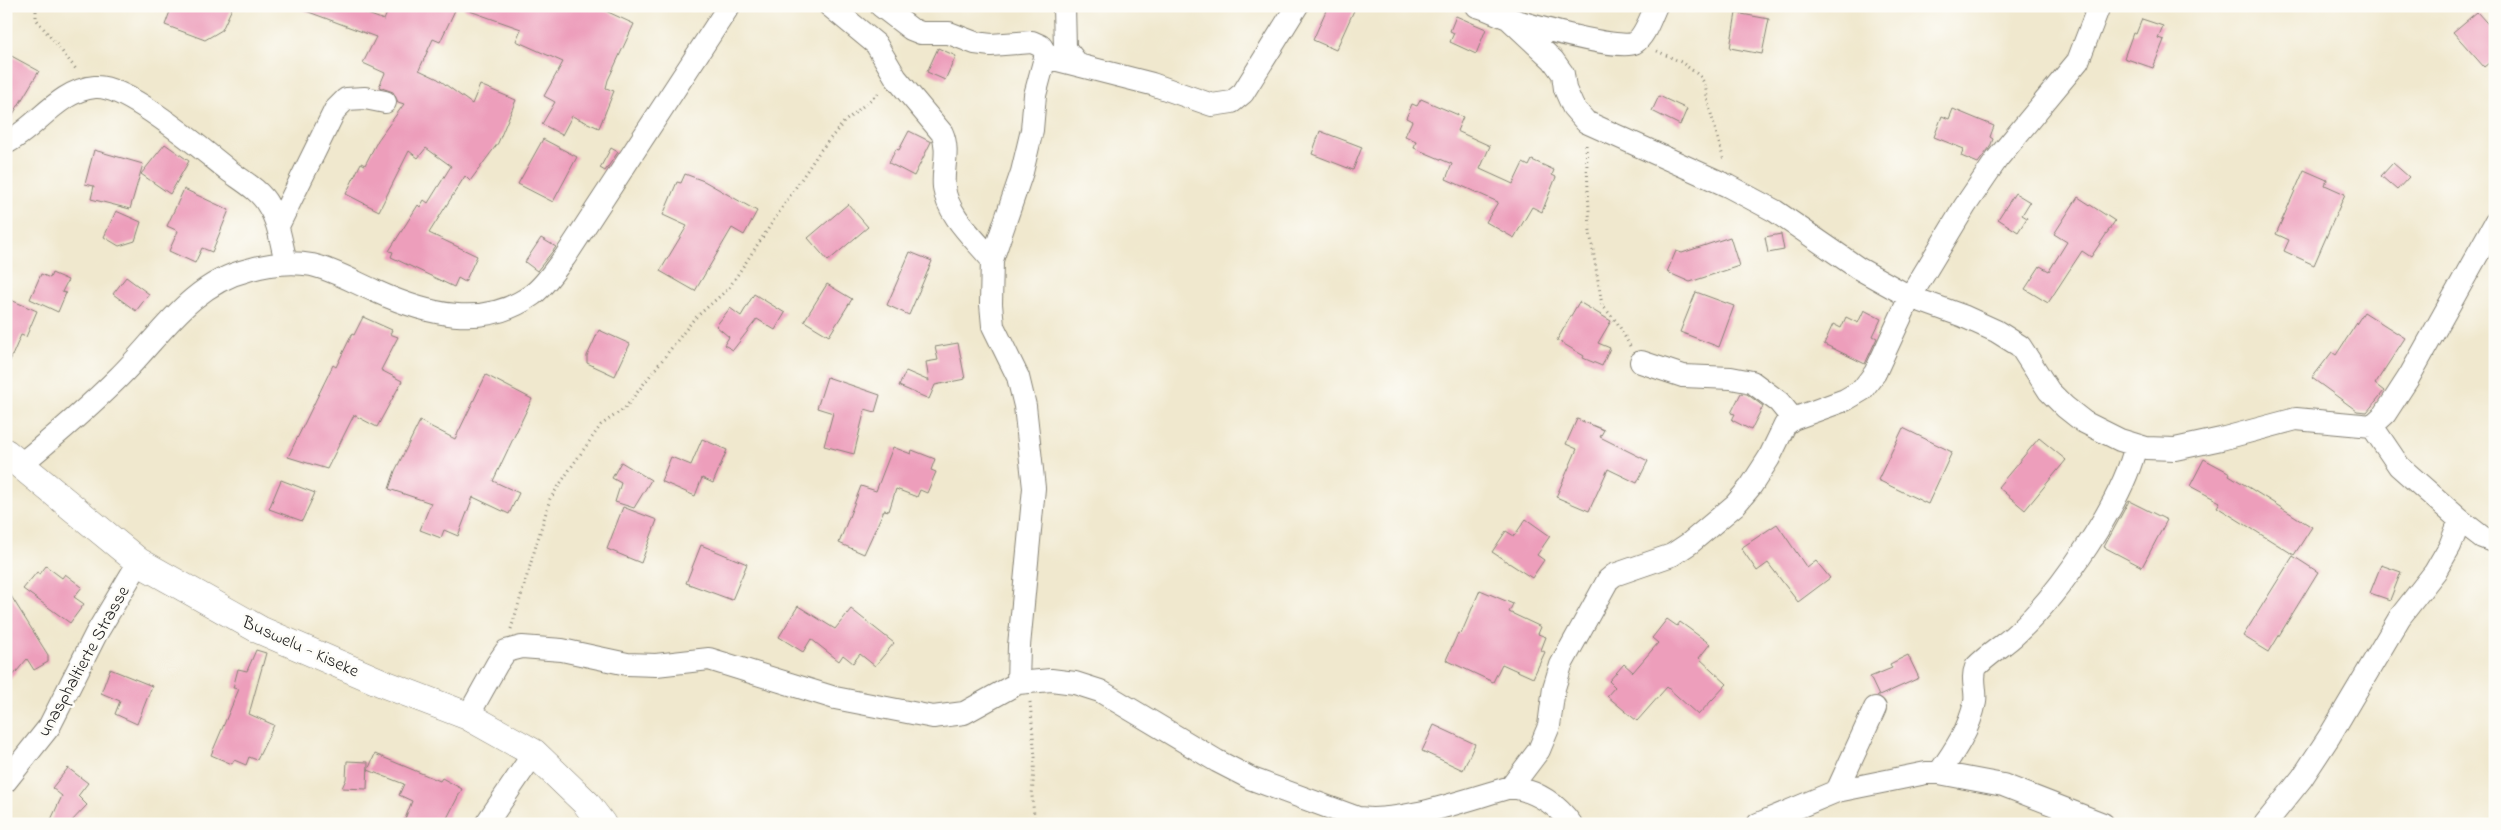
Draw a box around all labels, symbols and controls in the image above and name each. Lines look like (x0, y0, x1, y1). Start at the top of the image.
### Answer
street label: unasphaltierte Strasse (32, 581, 138, 742)
street label: Buswelu - Kiseke (237, 610, 364, 686)

